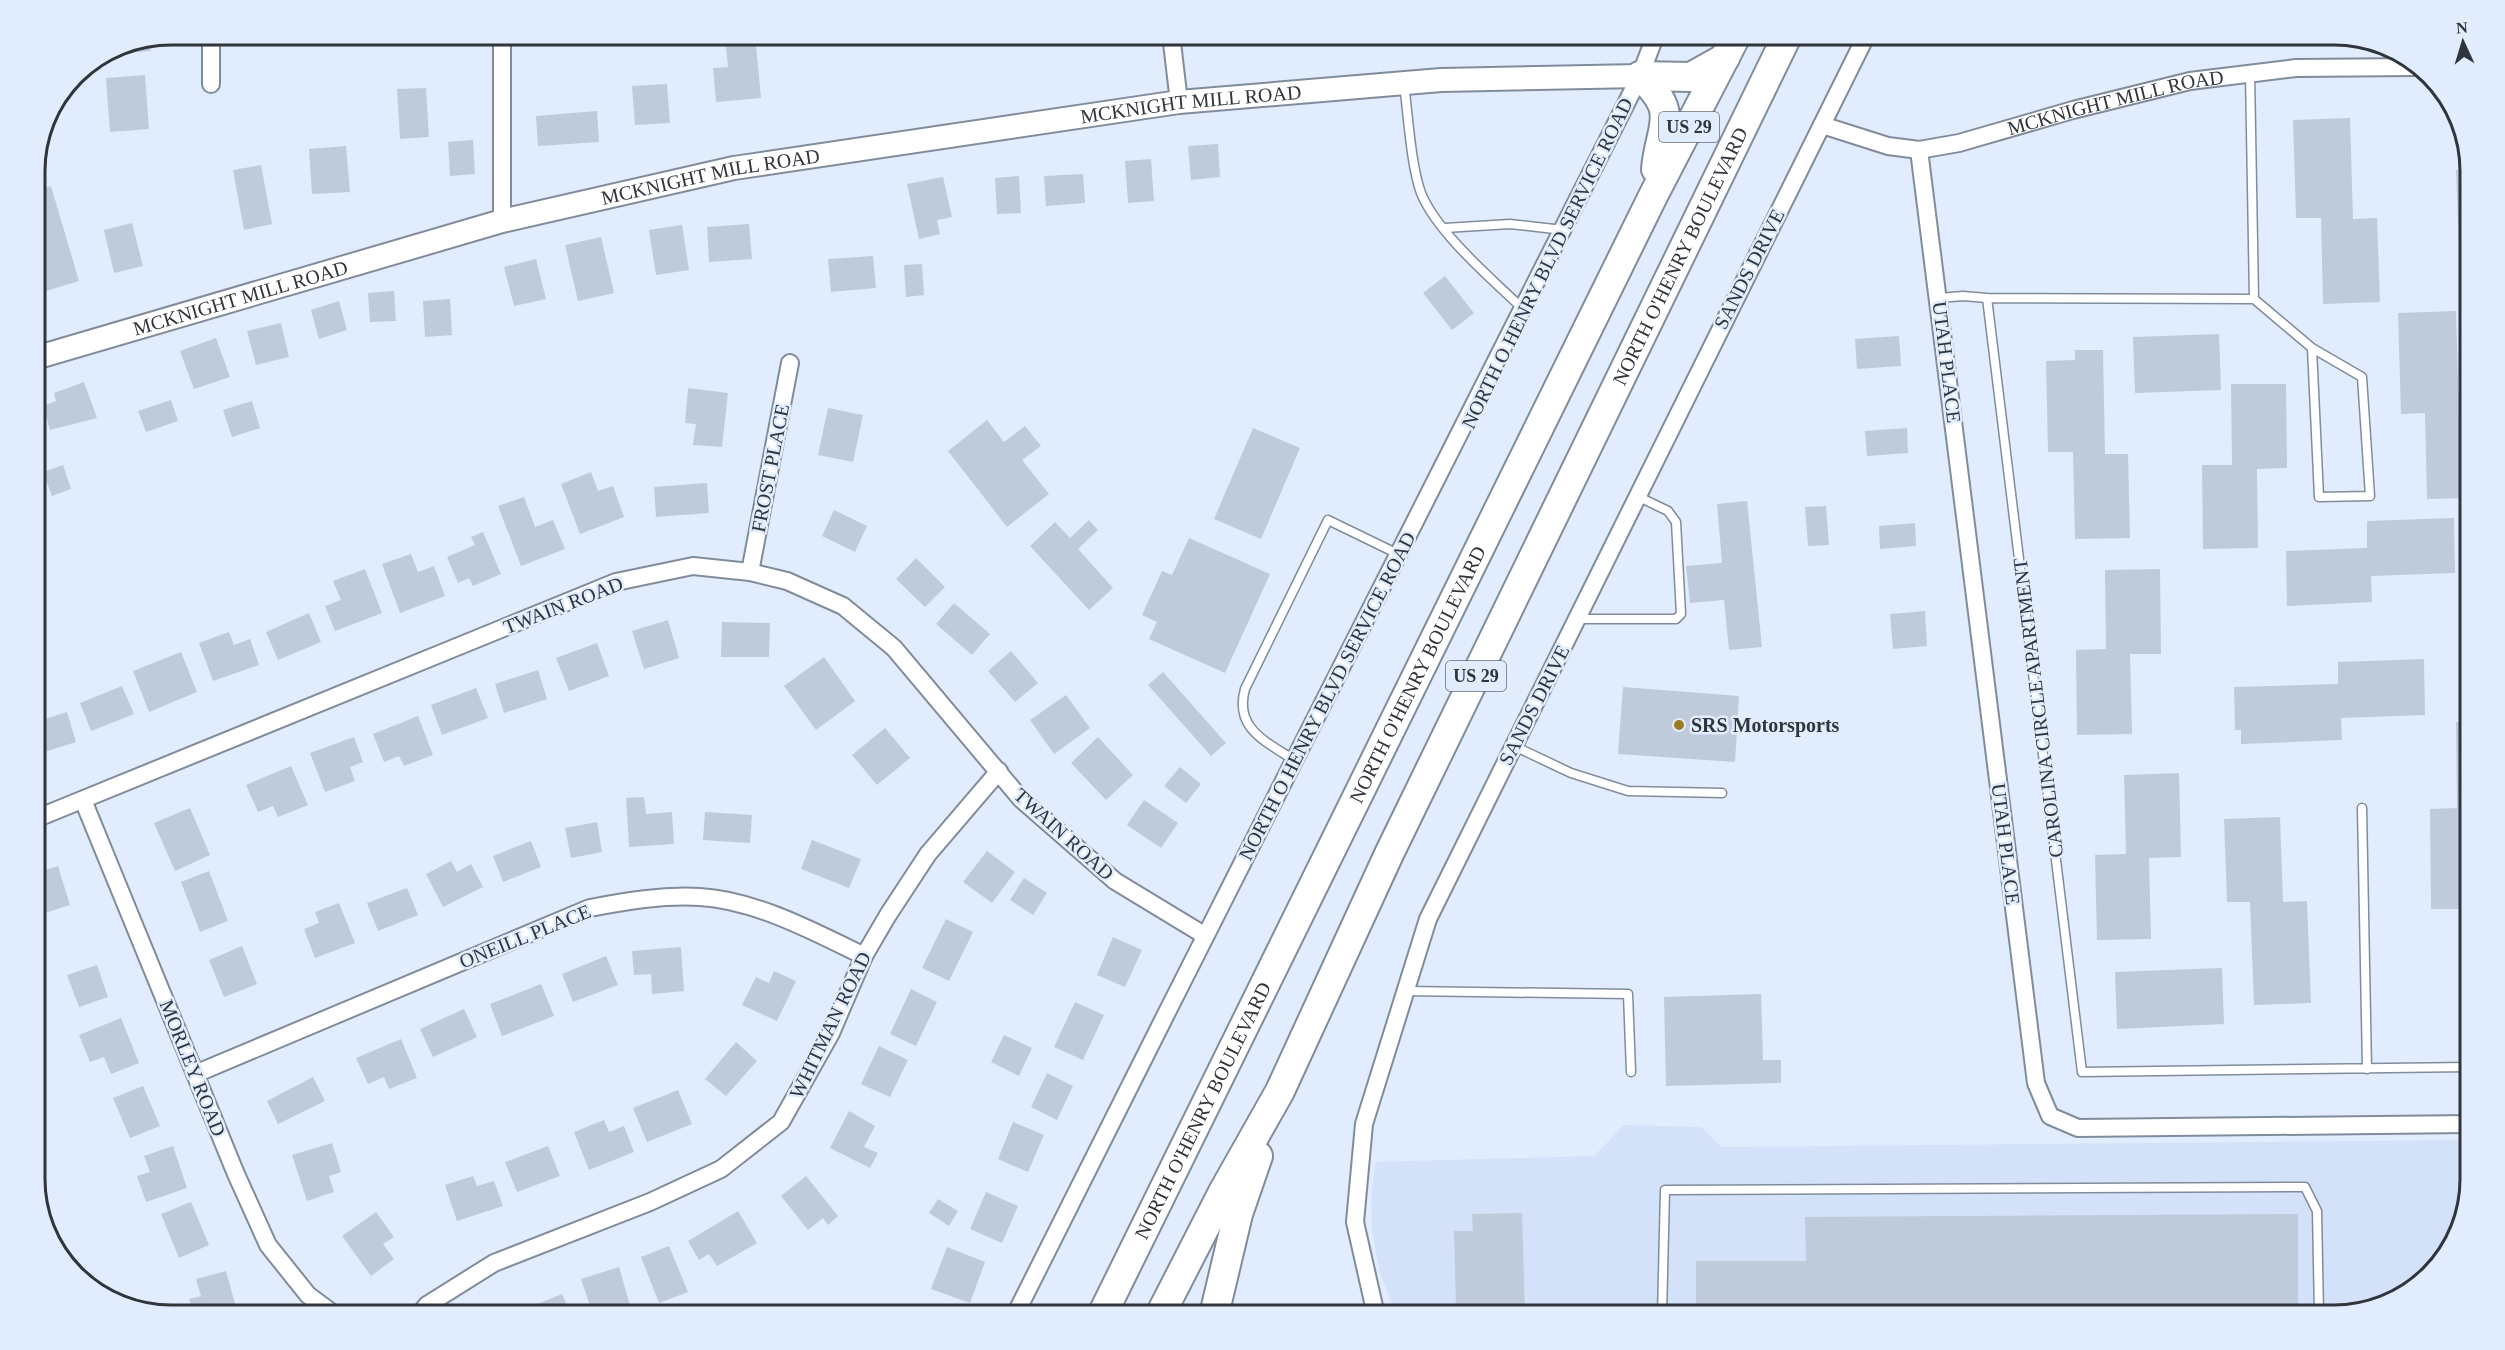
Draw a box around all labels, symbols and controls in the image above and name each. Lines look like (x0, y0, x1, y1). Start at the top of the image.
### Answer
north arrow (2433, 12, 2493, 72)
text: N (2456, 19, 2469, 36)
street label: MCKNIGHT MILL ROAD (2005, 66, 2225, 139)
street label: MCKNIGHT MILL ROAD (1079, 81, 1302, 128)
street label: NORTH O HENRY BLVD SERVICE ROAD (1457, 94, 1637, 432)
road number: US 29 (1659, 112, 1719, 142)
street label: NORTH O'HENRY BOULEVARD (1608, 124, 1752, 388)
street label: MCKNIGHT MILL ROAD (599, 144, 821, 209)
street label: SANDS DRIVE (1709, 205, 1789, 333)
street label: MCKNIGHT MILL ROAD (131, 256, 350, 340)
street label: UTAH PLACE (1929, 300, 1965, 424)
street label: FROST PLACE (747, 402, 793, 534)
street label: NORTH O HENRY BLVD SERVICE ROAD (1234, 528, 1420, 864)
street label: NORTH O'HENRY BOULEVARD (1345, 542, 1490, 807)
street label: CAROLINA CIRCLE APARTMENT (2009, 557, 2067, 859)
street label: TWAIN ROAD (500, 572, 626, 638)
street label: SANDS DRIVE (1494, 641, 1574, 769)
road number: US 29 (1446, 661, 1506, 691)
place label: SRS Motorsports (1691, 714, 1840, 737)
marker: SRS Motorsports (1672, 718, 1686, 732)
street label: UTAH PLACE (1988, 782, 2024, 906)
street label: TWAIN ROAD (1010, 784, 1118, 884)
street label: ONEILL PLACE (456, 900, 594, 972)
street label: WHITMAN ROAD (785, 948, 875, 1102)
street label: NORTH O'HENRY BOULEVARD (1130, 978, 1275, 1243)
street label: MORLEY ROAD (156, 996, 230, 1140)

